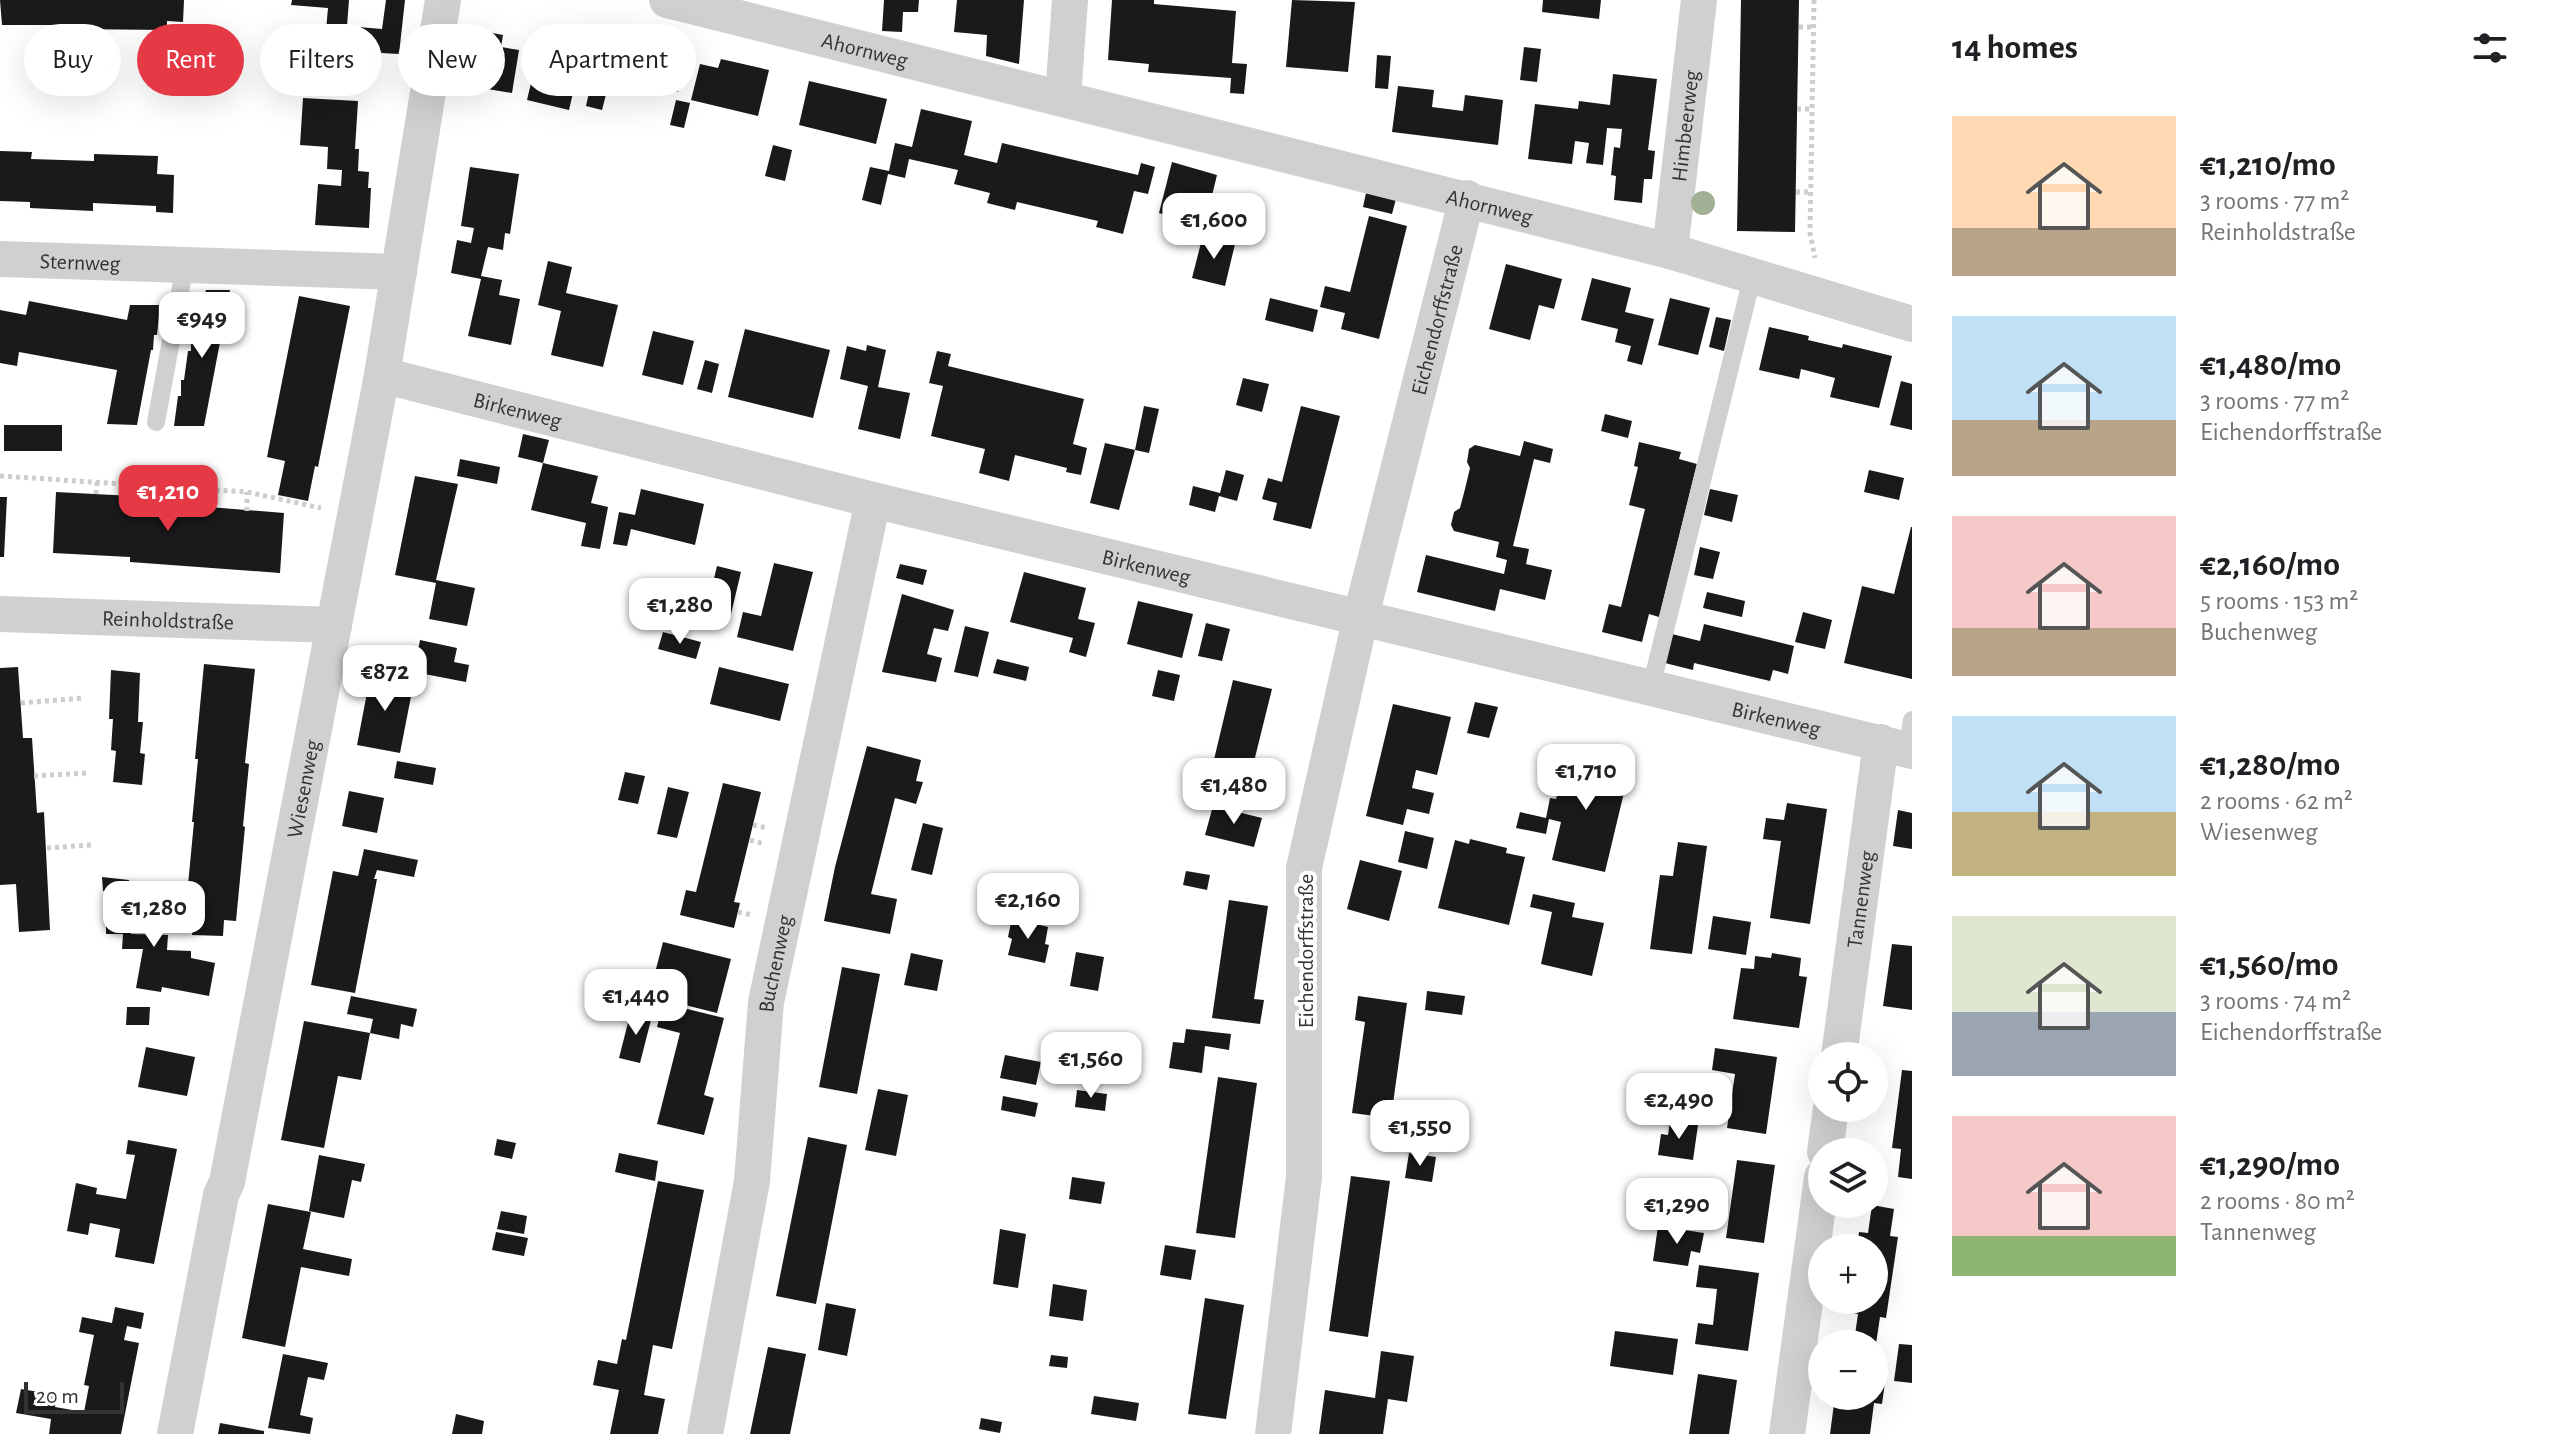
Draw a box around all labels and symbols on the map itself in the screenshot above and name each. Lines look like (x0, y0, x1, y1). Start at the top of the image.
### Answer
street label: Ahornweg (819, 29, 910, 72)
street label: Himbeerweg (1668, 69, 1703, 183)
street label: Ahornweg (1444, 185, 1535, 228)
pin: €1,600 (1149, 193, 1279, 261)
street label: Eichendorffstraße (1407, 242, 1467, 397)
street label: Sternweg (39, 250, 121, 275)
pin: €949 (155, 292, 249, 360)
street label: Birkenweg (471, 389, 564, 432)
pin: €1,210 (103, 465, 233, 533)
street label: Birkenweg (1100, 546, 1193, 588)
pin: €1,280 (615, 578, 745, 646)
street label: Reinholdstraße (102, 607, 234, 634)
pin: €872 (338, 645, 432, 713)
street label: Birkenweg (1730, 698, 1823, 741)
street label: Wiesenweg (283, 738, 324, 840)
pin: €1,710 (1521, 744, 1651, 812)
pin: €1,480 (1169, 758, 1299, 826)
street label: Tannenweg (1844, 849, 1878, 950)
pin: €2,160 (963, 873, 1093, 941)
street label: Eichendorffstraße (1295, 874, 1317, 1028)
pin: €1,280 (89, 881, 219, 949)
street label: Buchenweg (755, 913, 796, 1013)
pin: €1,440 (571, 969, 701, 1037)
pin: €1,560 (1026, 1032, 1156, 1100)
pin: €2,490 (1614, 1073, 1744, 1141)
pin: €1,550 (1355, 1100, 1485, 1168)
pin: €1,290 (1612, 1178, 1742, 1246)
scale bar (24, 1378, 124, 1414)

